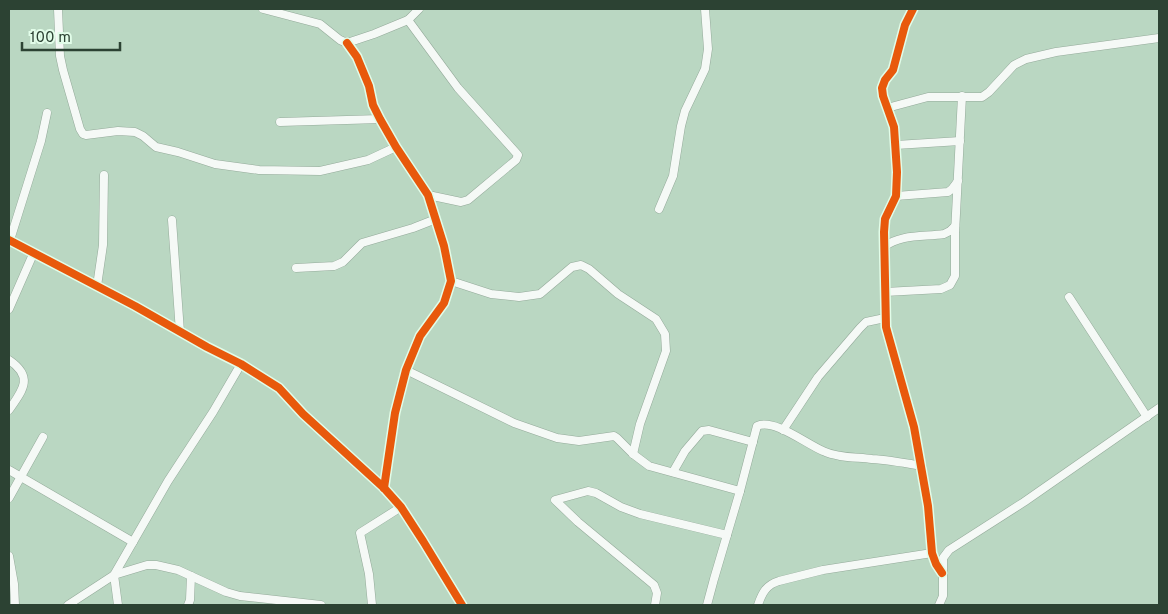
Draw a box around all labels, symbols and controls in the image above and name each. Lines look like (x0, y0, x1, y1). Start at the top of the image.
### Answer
scale bar (22, 20, 120, 52)
text: 100 m (30, 29, 71, 48)

